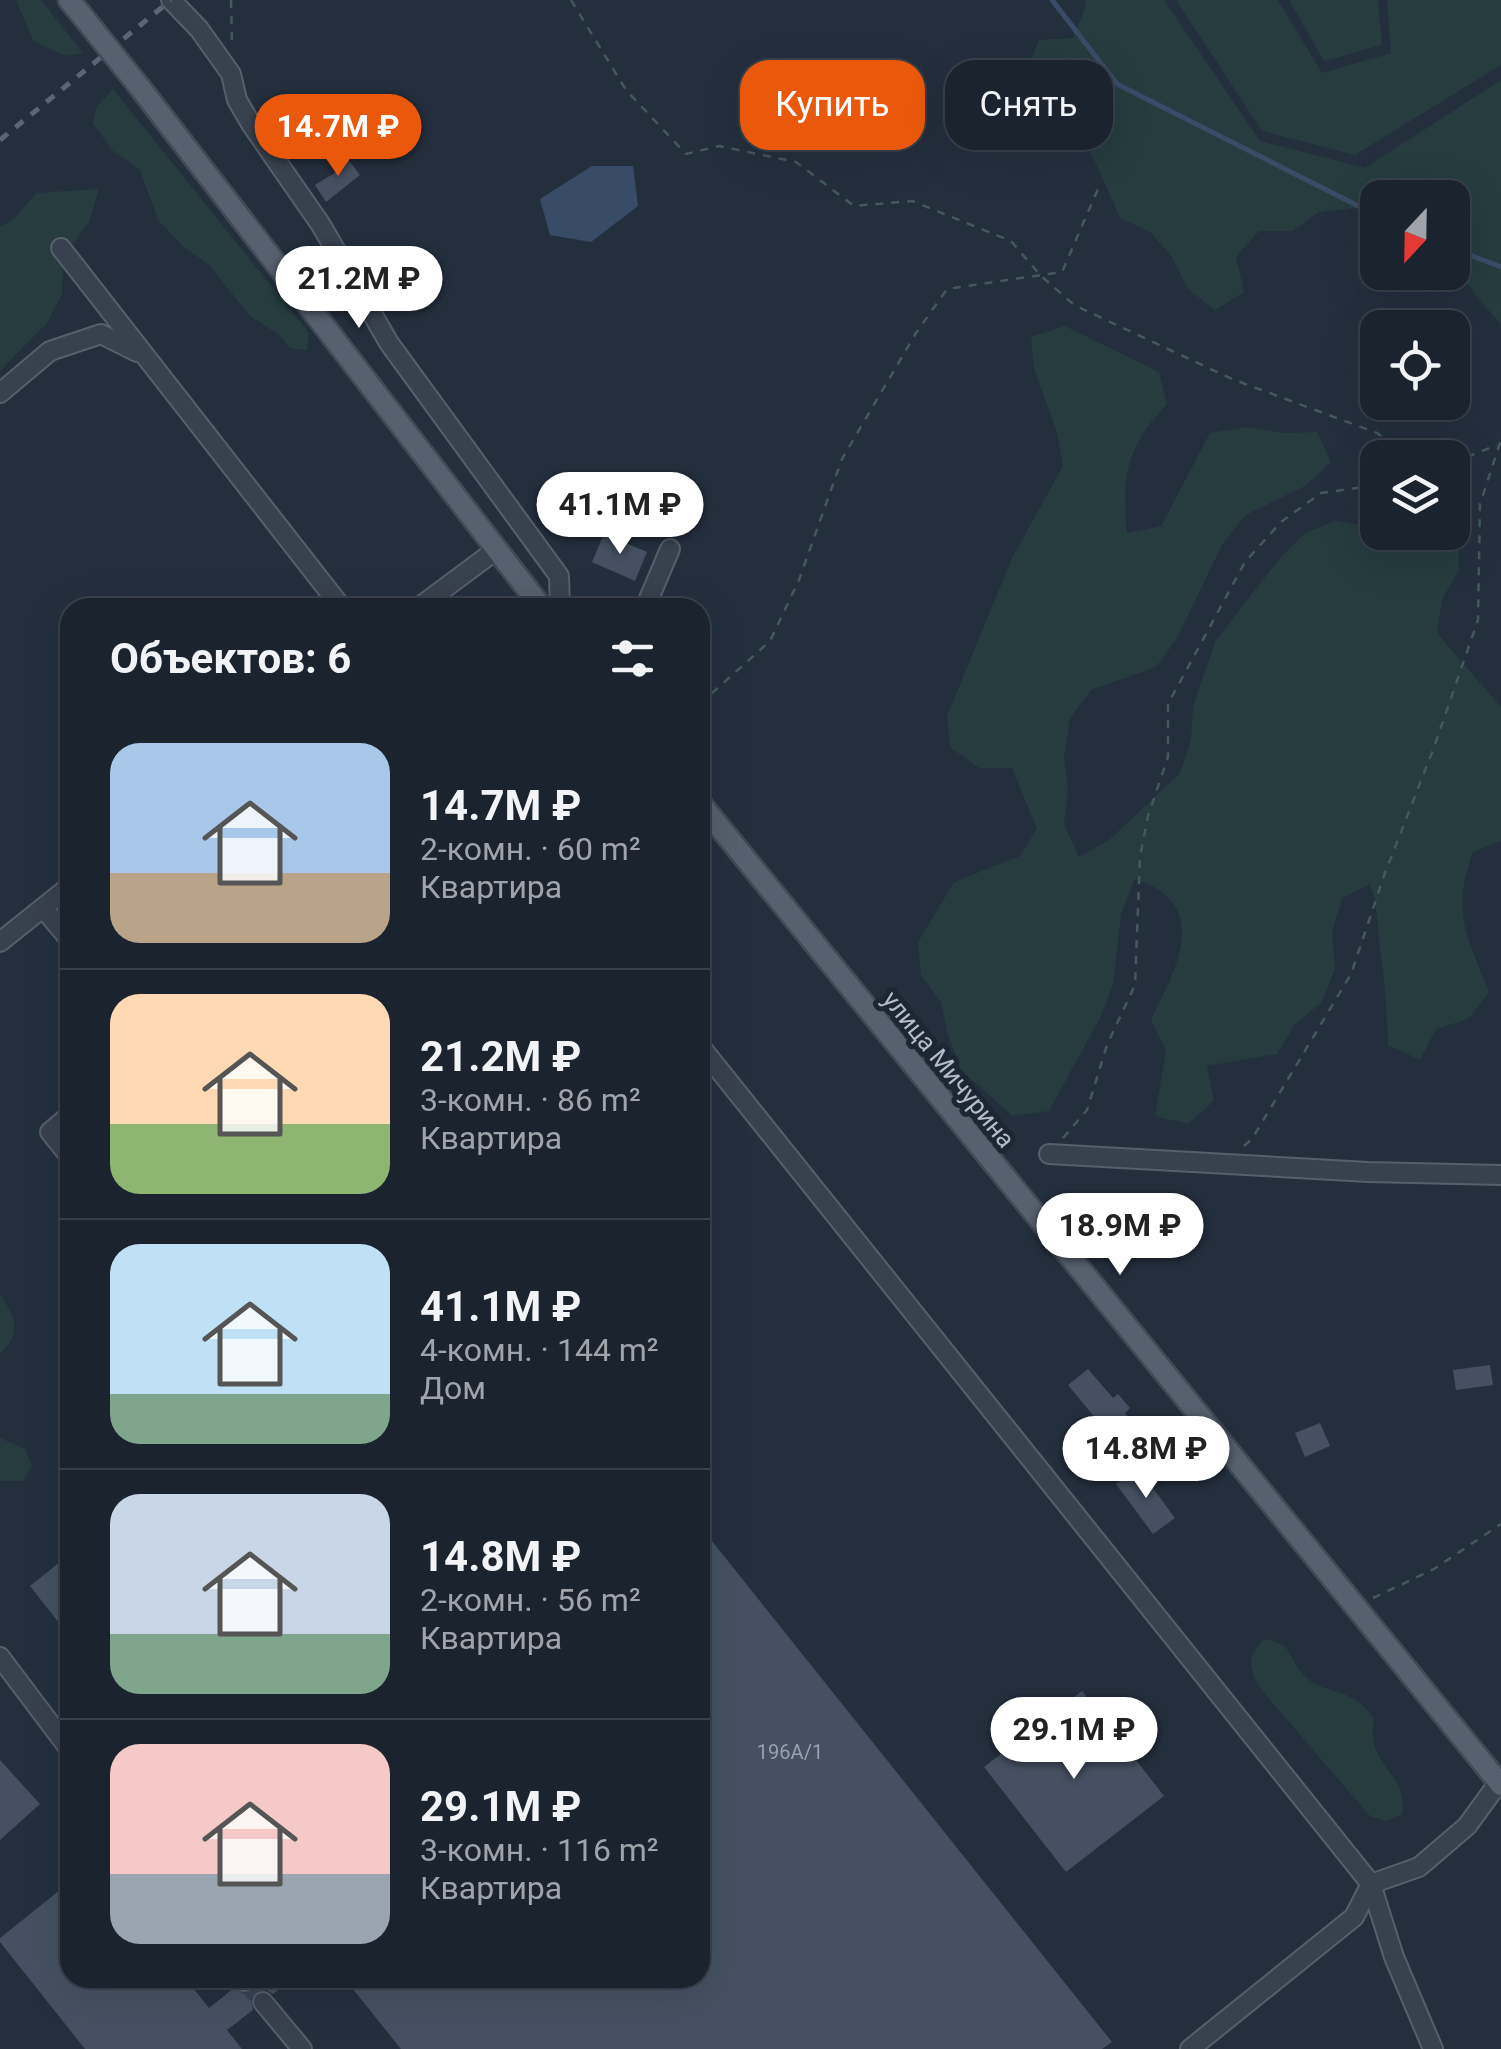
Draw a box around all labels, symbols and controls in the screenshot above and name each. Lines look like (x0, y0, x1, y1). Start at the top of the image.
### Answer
chip: Купить (740, 60, 925, 150)
chip: Снять (945, 60, 1113, 150)
pin: 14.7M ₽ (246, 94, 430, 179)
text: 14.7M ₽ (277, 107, 399, 145)
north arrow (1360, 180, 1470, 290)
map controls (1360, 180, 1470, 550)
pin: 21.2M ₽ (267, 246, 451, 331)
text: 21.2M ₽ (298, 259, 420, 297)
button: locate (1360, 310, 1470, 420)
button: layers (1360, 440, 1470, 550)
pin: 41.1M ₽ (528, 472, 712, 557)
text: 41.1M ₽ (559, 485, 681, 523)
icon: filters (605, 631, 660, 686)
text: Объектов: 6 (110, 634, 351, 683)
text: 14.7M ₽ (420, 781, 581, 830)
icon: home (190, 783, 310, 903)
text: 2-комн. · 60 m² (420, 830, 641, 868)
text: Квартира (420, 868, 562, 906)
street label: улица Мичурина (877, 985, 1021, 1153)
text: 21.2M ₽ (420, 1032, 581, 1081)
icon: home (190, 1034, 310, 1154)
text: 3-комн. · 86 m² (420, 1081, 641, 1119)
text: Квартира (420, 1119, 562, 1157)
pin: 18.9M ₽ (1028, 1193, 1212, 1278)
text: 18.9M ₽ (1059, 1206, 1181, 1244)
text: 41.1M ₽ (420, 1282, 581, 1331)
icon: home (190, 1284, 310, 1404)
text: 4-комн. · 144 m² (420, 1331, 659, 1369)
text: Дом (420, 1369, 486, 1407)
pin: 14.8M ₽ (1054, 1416, 1238, 1501)
text: 14.8M ₽ (1085, 1429, 1207, 1467)
text: 14.8M ₽ (420, 1532, 581, 1581)
icon: home (190, 1534, 310, 1654)
text: 2-комн. · 56 m² (420, 1581, 641, 1619)
text: Квартира (420, 1619, 562, 1657)
pin: 29.1M ₽ (982, 1697, 1166, 1782)
text: 29.1M ₽ (1013, 1710, 1135, 1748)
house number: 196А/1 (757, 1740, 823, 1764)
text: 29.1M ₽ (420, 1782, 581, 1831)
icon: home (190, 1784, 310, 1904)
text: 3-комн. · 116 m² (420, 1831, 659, 1869)
text: Квартира (420, 1869, 562, 1907)

